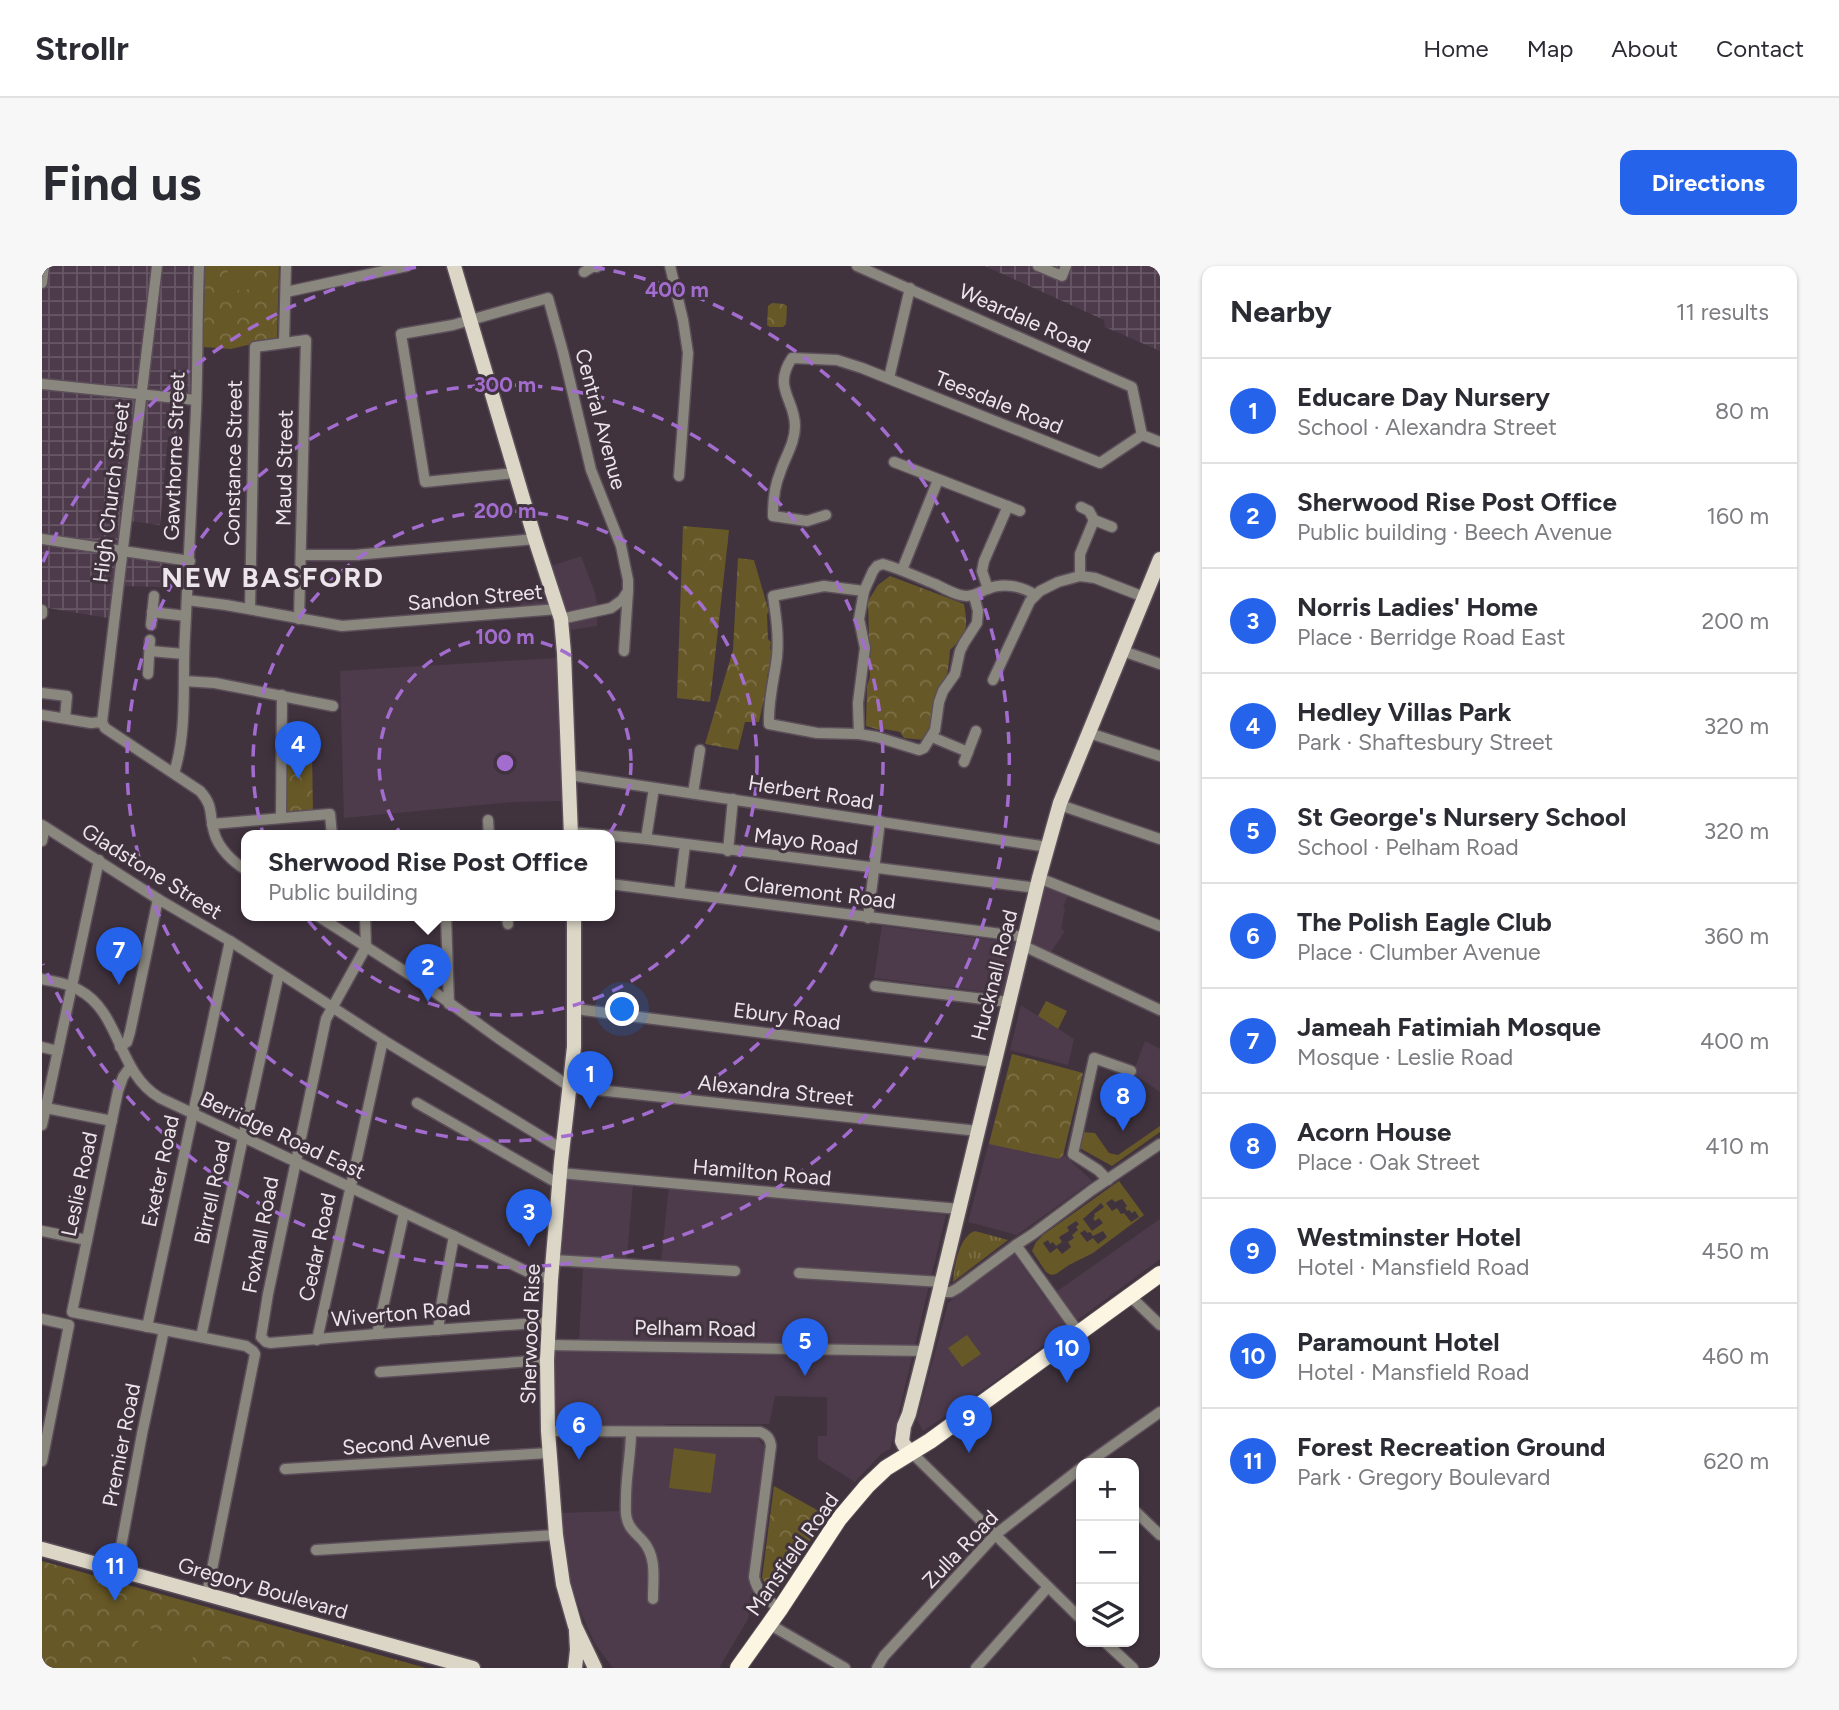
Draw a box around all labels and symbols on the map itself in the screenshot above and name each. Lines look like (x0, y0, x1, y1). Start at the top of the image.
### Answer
text: 400 m (645, 277, 709, 302)
street label: Weardale Road (955, 278, 1095, 358)
street label: Central Avenue (570, 346, 632, 492)
street label: Teesdale Road (931, 365, 1067, 439)
street label: Gawthorne Street (159, 371, 189, 541)
text: 300 m (474, 372, 536, 397)
street label: Constance Street (219, 380, 247, 546)
street label: High Church Street (87, 400, 135, 584)
street label: Maud Street (270, 409, 298, 526)
text: 200 m (474, 498, 536, 523)
district label: NEW BASFORD (161, 560, 385, 594)
street label: Sandon Street (406, 579, 544, 615)
text: 100 m (475, 624, 535, 649)
pin: 4 (275, 721, 321, 779)
centre of rings (493, 751, 517, 775)
street label: Herbert Road (746, 770, 876, 814)
street label: Gladstone Street (77, 818, 227, 924)
street label: Mayo Road (752, 822, 860, 860)
street label: Claremont Road (743, 870, 897, 914)
street label: Hucknall Road (966, 907, 1022, 1043)
pin: 7 (96, 927, 142, 985)
pin: 2 (405, 944, 451, 1002)
your location (605, 992, 639, 1026)
street label: Ebury Road (732, 997, 842, 1035)
pin: 1 (567, 1051, 613, 1109)
street label: Alexandra Street (697, 1069, 855, 1111)
pin: 8 (1100, 1073, 1146, 1131)
street label: Berridge Road East (197, 1086, 369, 1184)
street label: Exeter Road (136, 1113, 184, 1229)
street label: Leslie Road (56, 1129, 102, 1239)
street label: Birrell Road (189, 1137, 235, 1247)
street label: Hamilton Road (692, 1153, 832, 1191)
street label: Foxhall Road (236, 1174, 284, 1296)
pin: 3 (506, 1189, 552, 1247)
street label: Cedar Road (293, 1190, 341, 1304)
street label: Sherwood Rise (515, 1263, 545, 1405)
street label: Wiverton Road (330, 1294, 472, 1332)
street label: Pelham Road (634, 1314, 756, 1342)
pin: 5 (782, 1318, 828, 1376)
pin: 10 (1044, 1325, 1090, 1383)
street label: Premier Road (97, 1381, 145, 1509)
pin: 9 (946, 1395, 992, 1453)
pin: 6 (556, 1402, 602, 1460)
street label: Second Avenue (341, 1424, 491, 1460)
street label: Mansfield Road (740, 1488, 844, 1620)
street label: Zulla Road (917, 1505, 1003, 1593)
pin: 11 (92, 1543, 138, 1601)
street label: Gregory Boulevard (175, 1552, 351, 1624)

